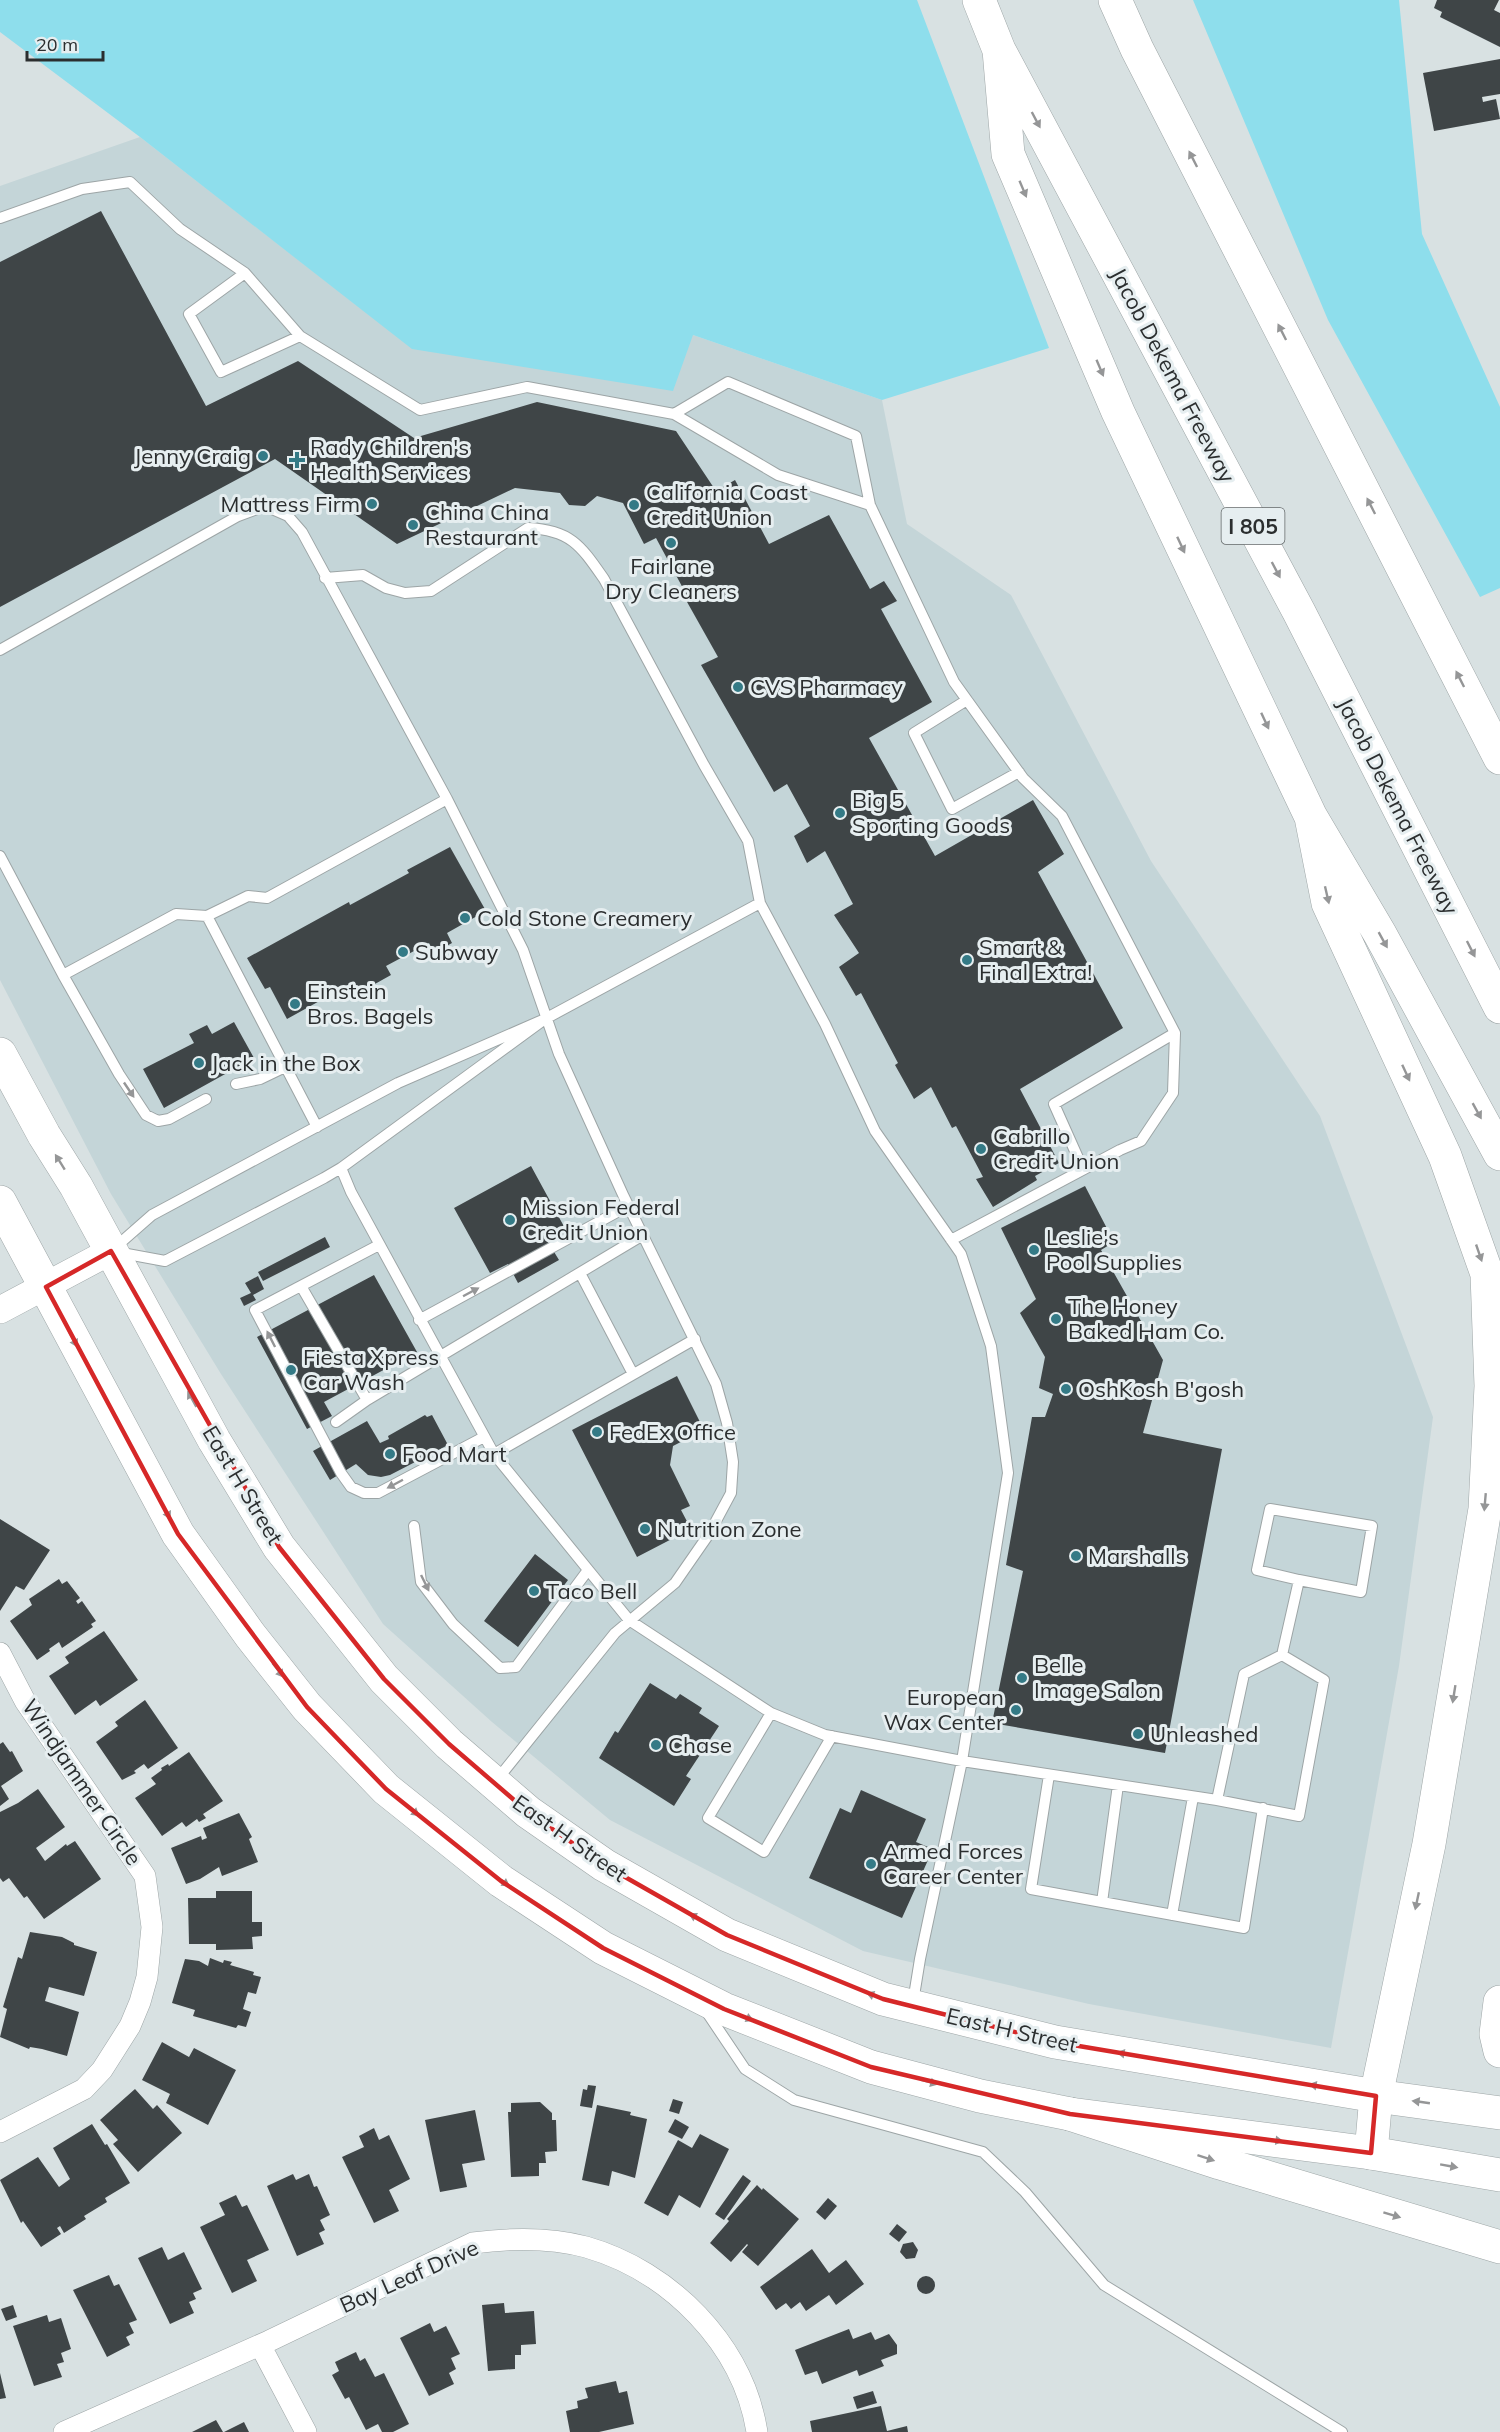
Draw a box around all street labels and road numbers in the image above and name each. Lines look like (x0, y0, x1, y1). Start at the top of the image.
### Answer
street label: Jacob Dekema Freeway (1104, 263, 1242, 488)
road number: I 805 (1222, 508, 1284, 544)
street label: Jacob Dekema Freeway (1331, 693, 1465, 919)
street label: East H Street (197, 1421, 290, 1550)
street label: Windjammer Circle (16, 1693, 148, 1871)
street label: East H Street (507, 1788, 633, 1888)
street label: East H Street (944, 2001, 1081, 2059)
street label: Bay Leaf Drive (335, 2233, 483, 2319)

